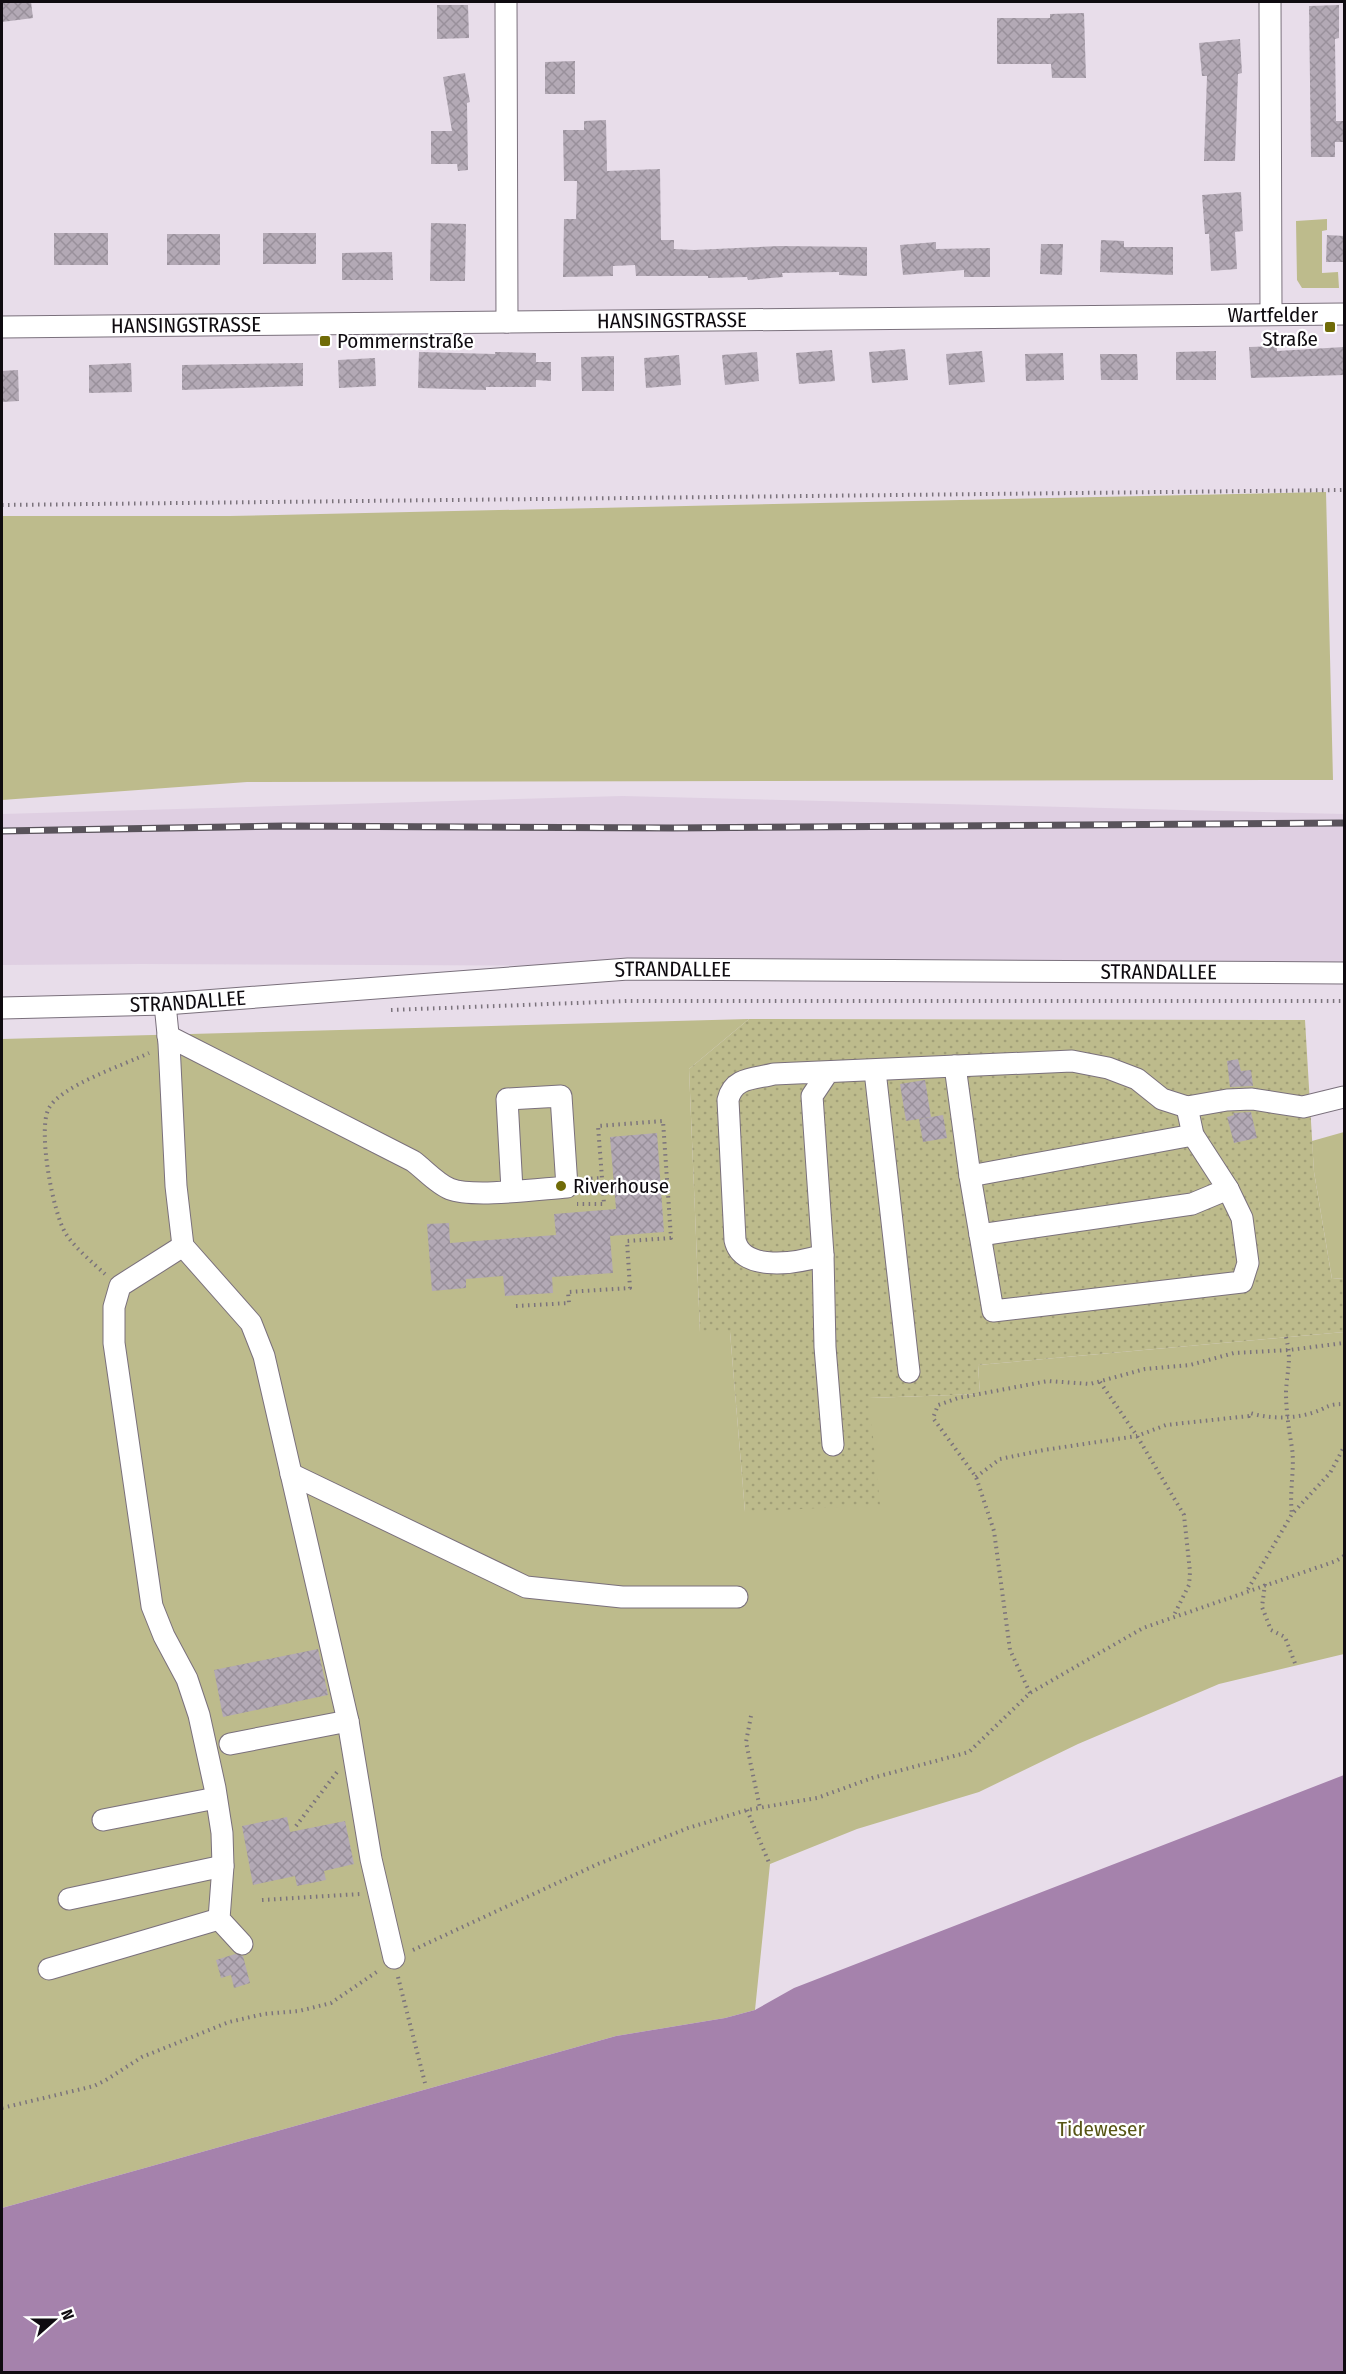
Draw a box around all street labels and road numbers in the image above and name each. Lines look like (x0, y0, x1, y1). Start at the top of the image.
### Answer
street label: HANSINGSTRASSE (597, 307, 747, 334)
street label: HANSINGSTRASSE (111, 311, 261, 339)
street label: STRANDALLEE (614, 956, 731, 983)
street label: STRANDALLEE (1100, 959, 1217, 985)
street label: STRANDALLEE (129, 985, 247, 1018)

